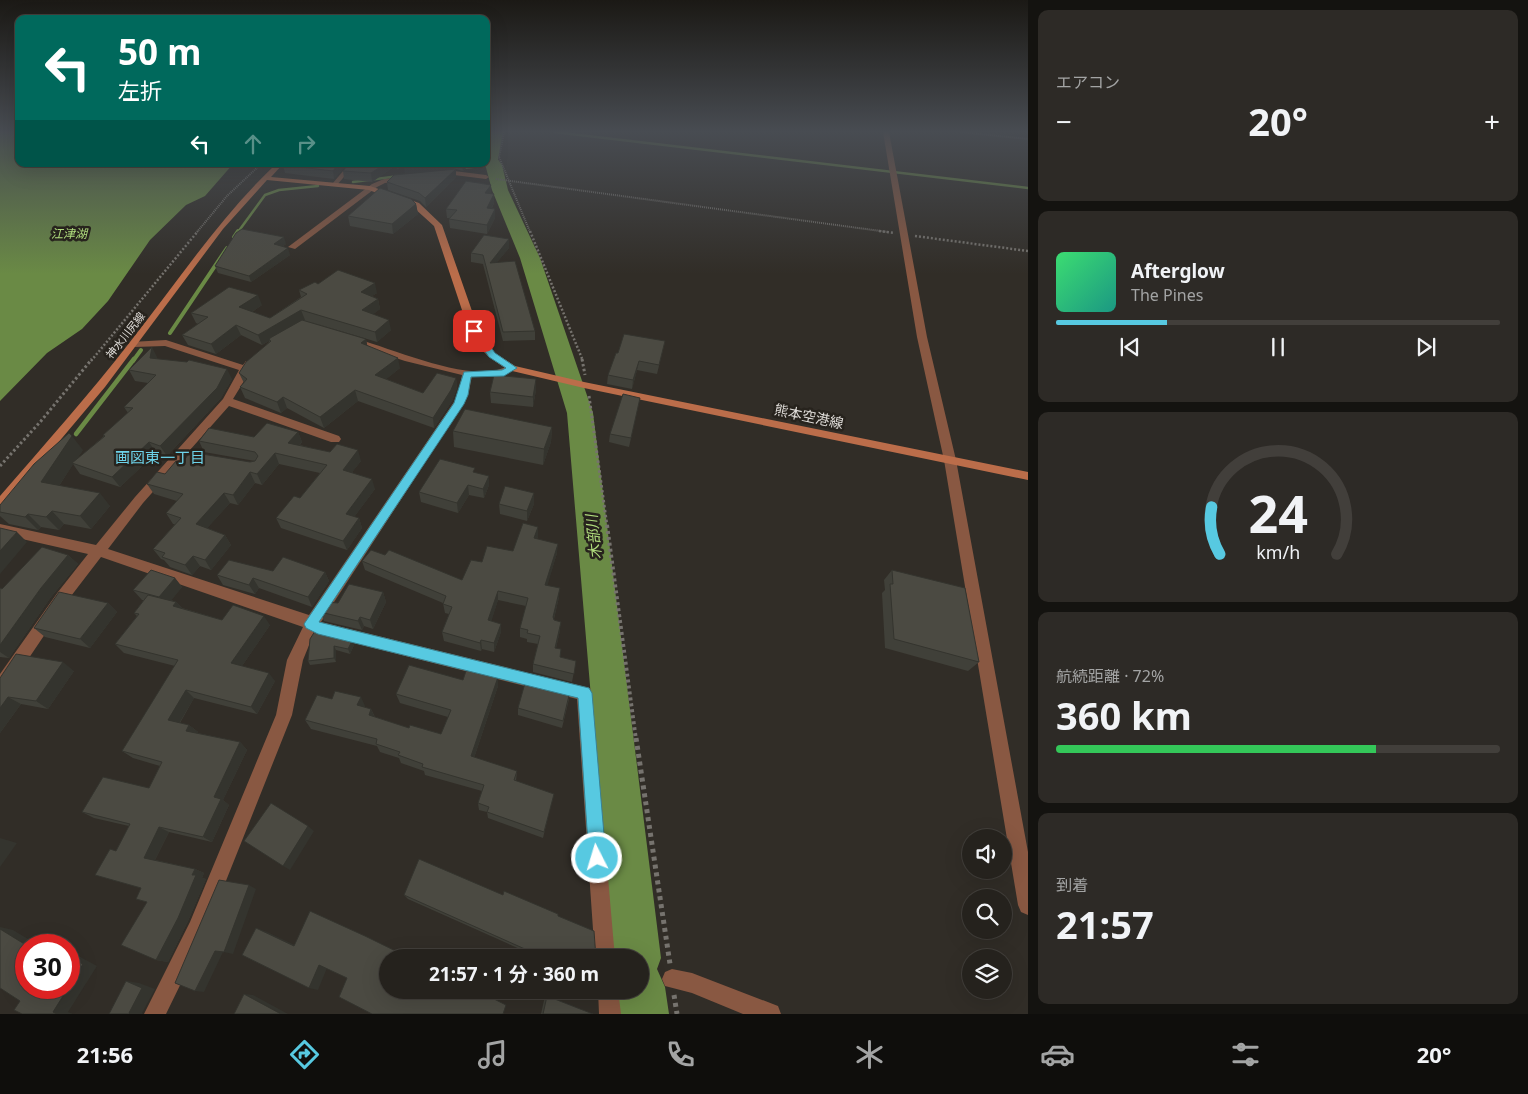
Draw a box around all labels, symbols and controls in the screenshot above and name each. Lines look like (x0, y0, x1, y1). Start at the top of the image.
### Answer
text: 50 m (118, 28, 201, 75)
icon: left (35, 35, 100, 100)
text: エアコン (1056, 71, 1120, 93)
text: 左折 (118, 75, 162, 105)
text: 20° (1248, 95, 1308, 147)
text: − (1056, 102, 1072, 140)
text: + (1484, 102, 1500, 140)
icon: left (186, 130, 214, 158)
icon: ahead (239, 130, 267, 158)
icon: right (292, 130, 320, 158)
water label: 江津湖 (51, 225, 89, 242)
text: Afterglow (1131, 258, 1225, 284)
text: The Pines (1131, 284, 1203, 306)
street label: 神水川尻線 (102, 309, 148, 361)
pin (453, 310, 495, 352)
icon: arrive (460, 317, 488, 345)
icon: previous (1116, 333, 1144, 361)
icon: pause (1264, 333, 1292, 361)
icon: next (1412, 333, 1440, 361)
street label: 熊本空港線 (773, 399, 845, 433)
district label: 画図東一丁目 (115, 447, 205, 467)
text: 24 (1248, 477, 1308, 548)
water label: 木部川 (580, 512, 605, 560)
text: km/h (1256, 540, 1300, 564)
text: 航続距離 · 72% (1056, 665, 1164, 687)
text: 360 km (1056, 689, 1192, 741)
map controls (962, 829, 1012, 999)
button: sound (962, 829, 1012, 879)
position arrow (570, 831, 622, 883)
text: 到着 (1056, 874, 1088, 896)
button: search (962, 889, 1012, 939)
text: 21:57 (1056, 898, 1154, 950)
speed limit sign: 30 (15, 934, 80, 999)
button: layers (962, 949, 1012, 999)
text: 21:57 · 1 分 · 360 m (429, 961, 599, 987)
icon: directions (287, 1037, 322, 1072)
icon: music (475, 1037, 510, 1072)
icon: phone (663, 1037, 698, 1072)
icon: climate (852, 1037, 887, 1072)
icon: car (1040, 1037, 1075, 1072)
icon: filters (1228, 1037, 1263, 1072)
text: 21:56 (77, 1039, 133, 1069)
text: 20° (1417, 1039, 1451, 1069)

